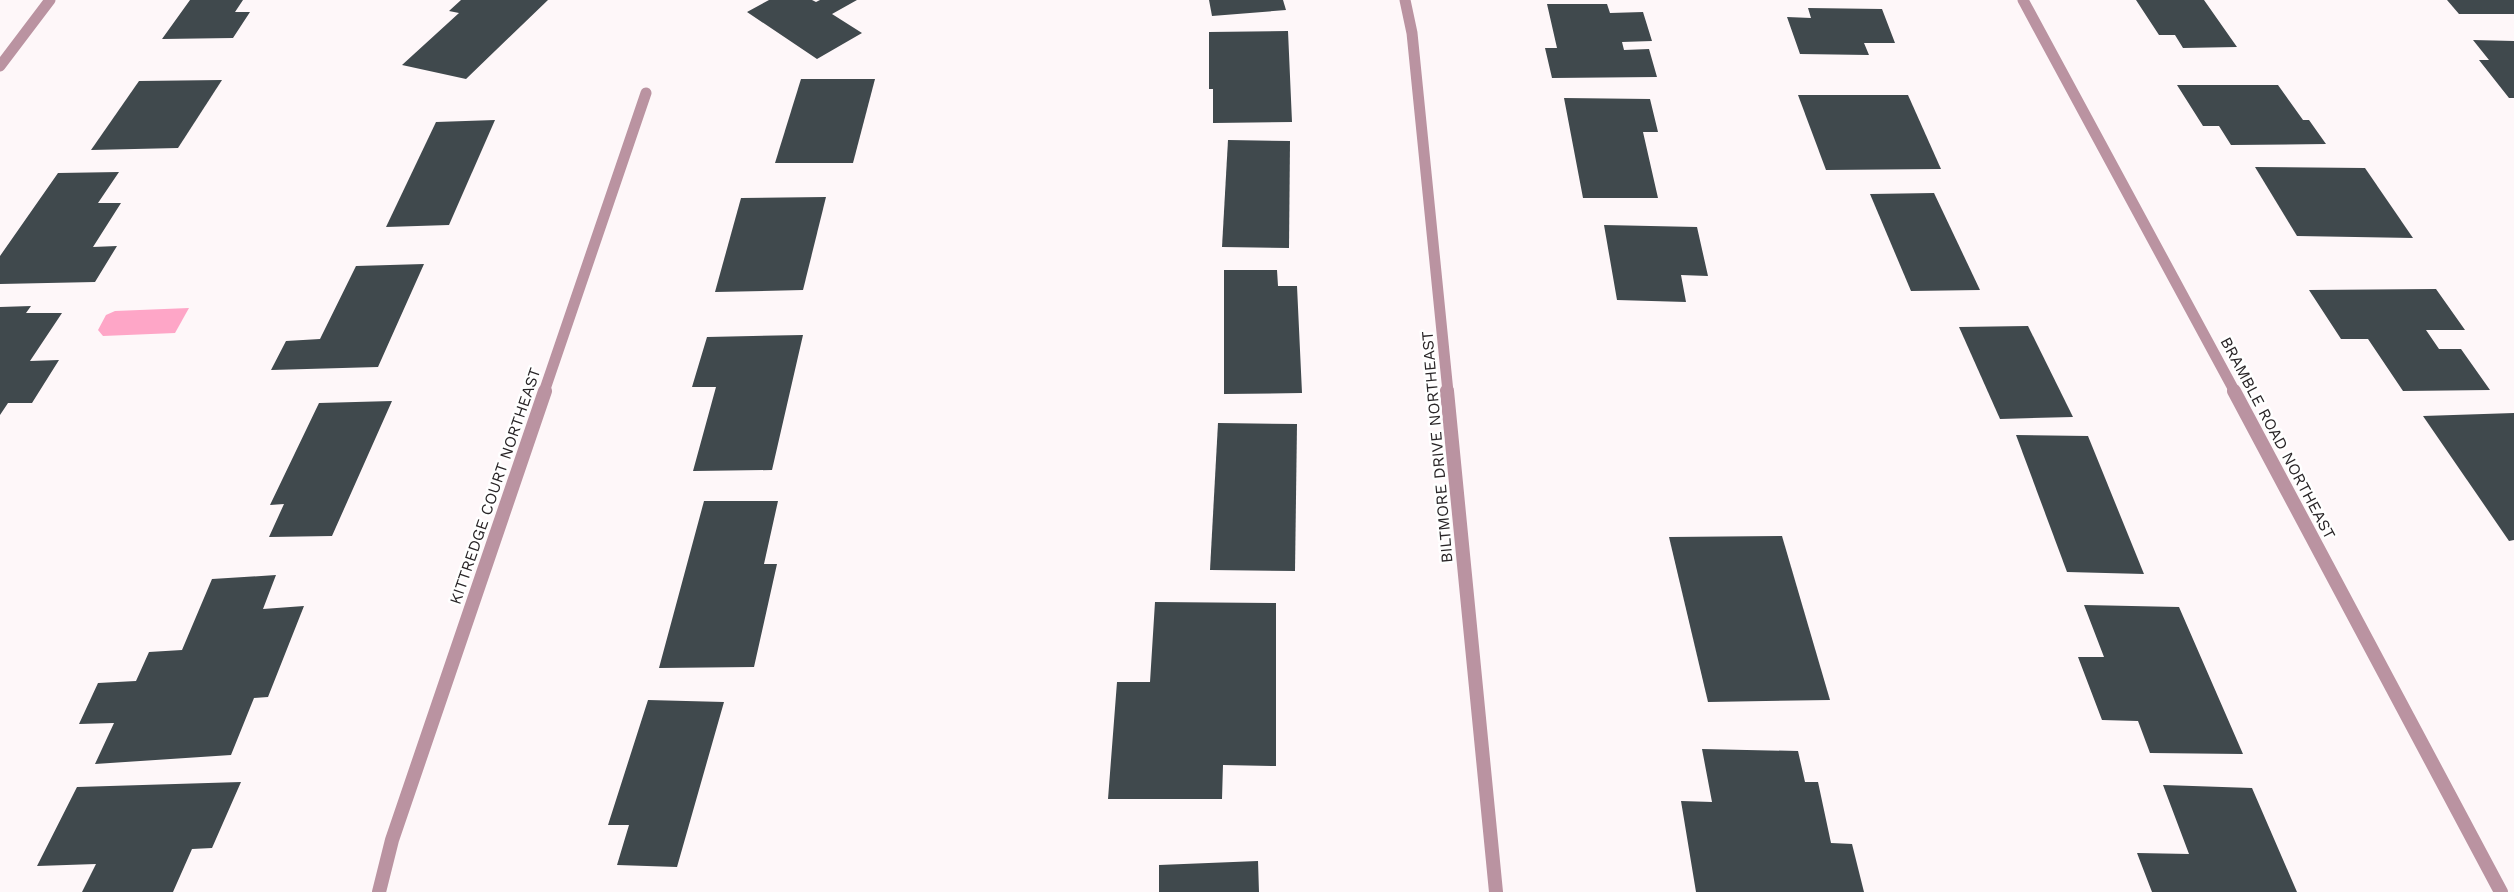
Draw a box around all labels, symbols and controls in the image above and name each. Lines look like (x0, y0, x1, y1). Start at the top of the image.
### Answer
street label: BILTMORE DRIVE NORTHEAST (1417, 330, 1457, 564)
street label: BRAMBLE ROAD NORTHEAST (2217, 334, 2340, 543)
street label: KITTREDGE COURT NORTHEAST (445, 365, 545, 607)

